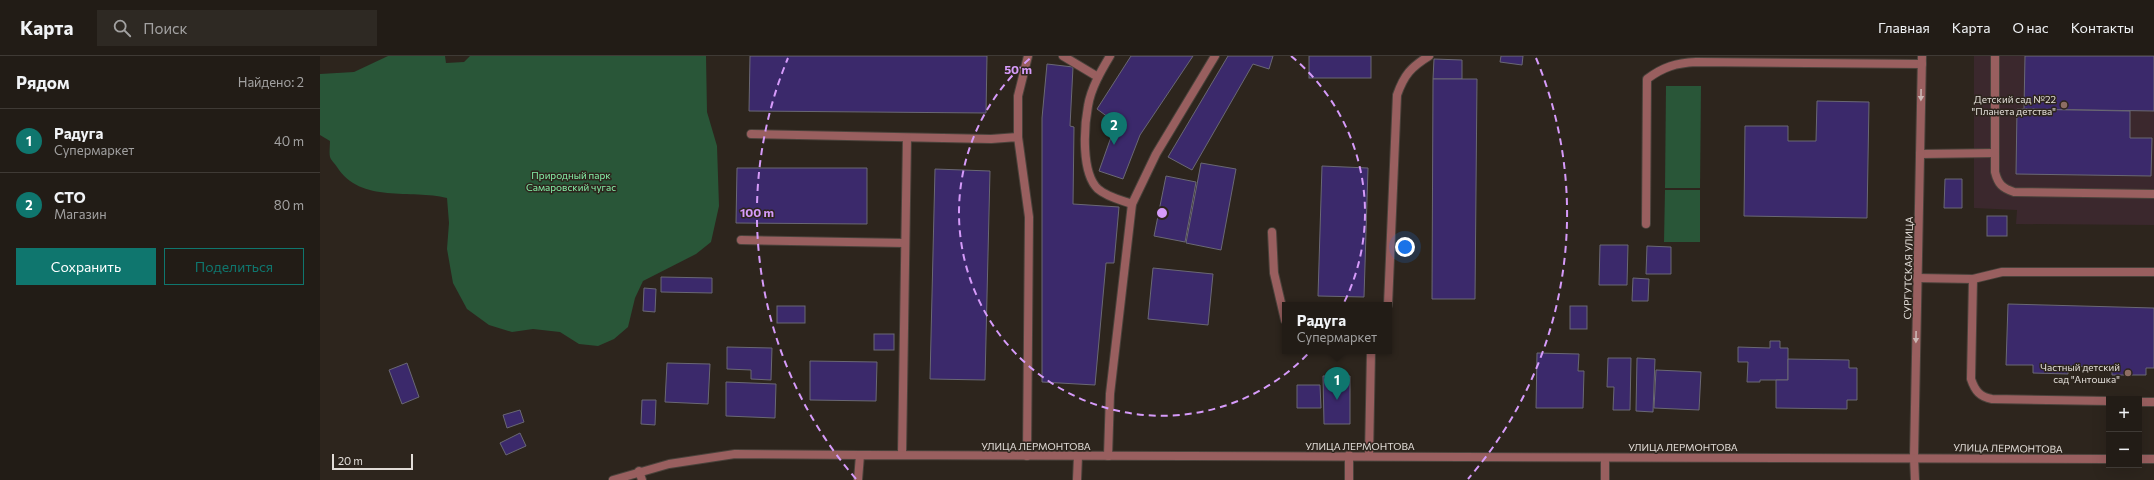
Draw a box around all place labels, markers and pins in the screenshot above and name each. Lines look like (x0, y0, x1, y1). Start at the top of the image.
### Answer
place label: Детский сад №22 "Планета детства" (1971, 93, 2056, 117)
marker: Детский сад №22 "Планета детства" (2059, 100, 2069, 110)
pin: 2 (1101, 112, 1127, 145)
centre of rings (1155, 206, 1169, 220)
place label: Частный детский сад "Антошка" (2040, 361, 2120, 385)
pin: 1 (1324, 367, 1350, 400)
marker: Частный детский сад "Антошка" (2123, 368, 2133, 378)

